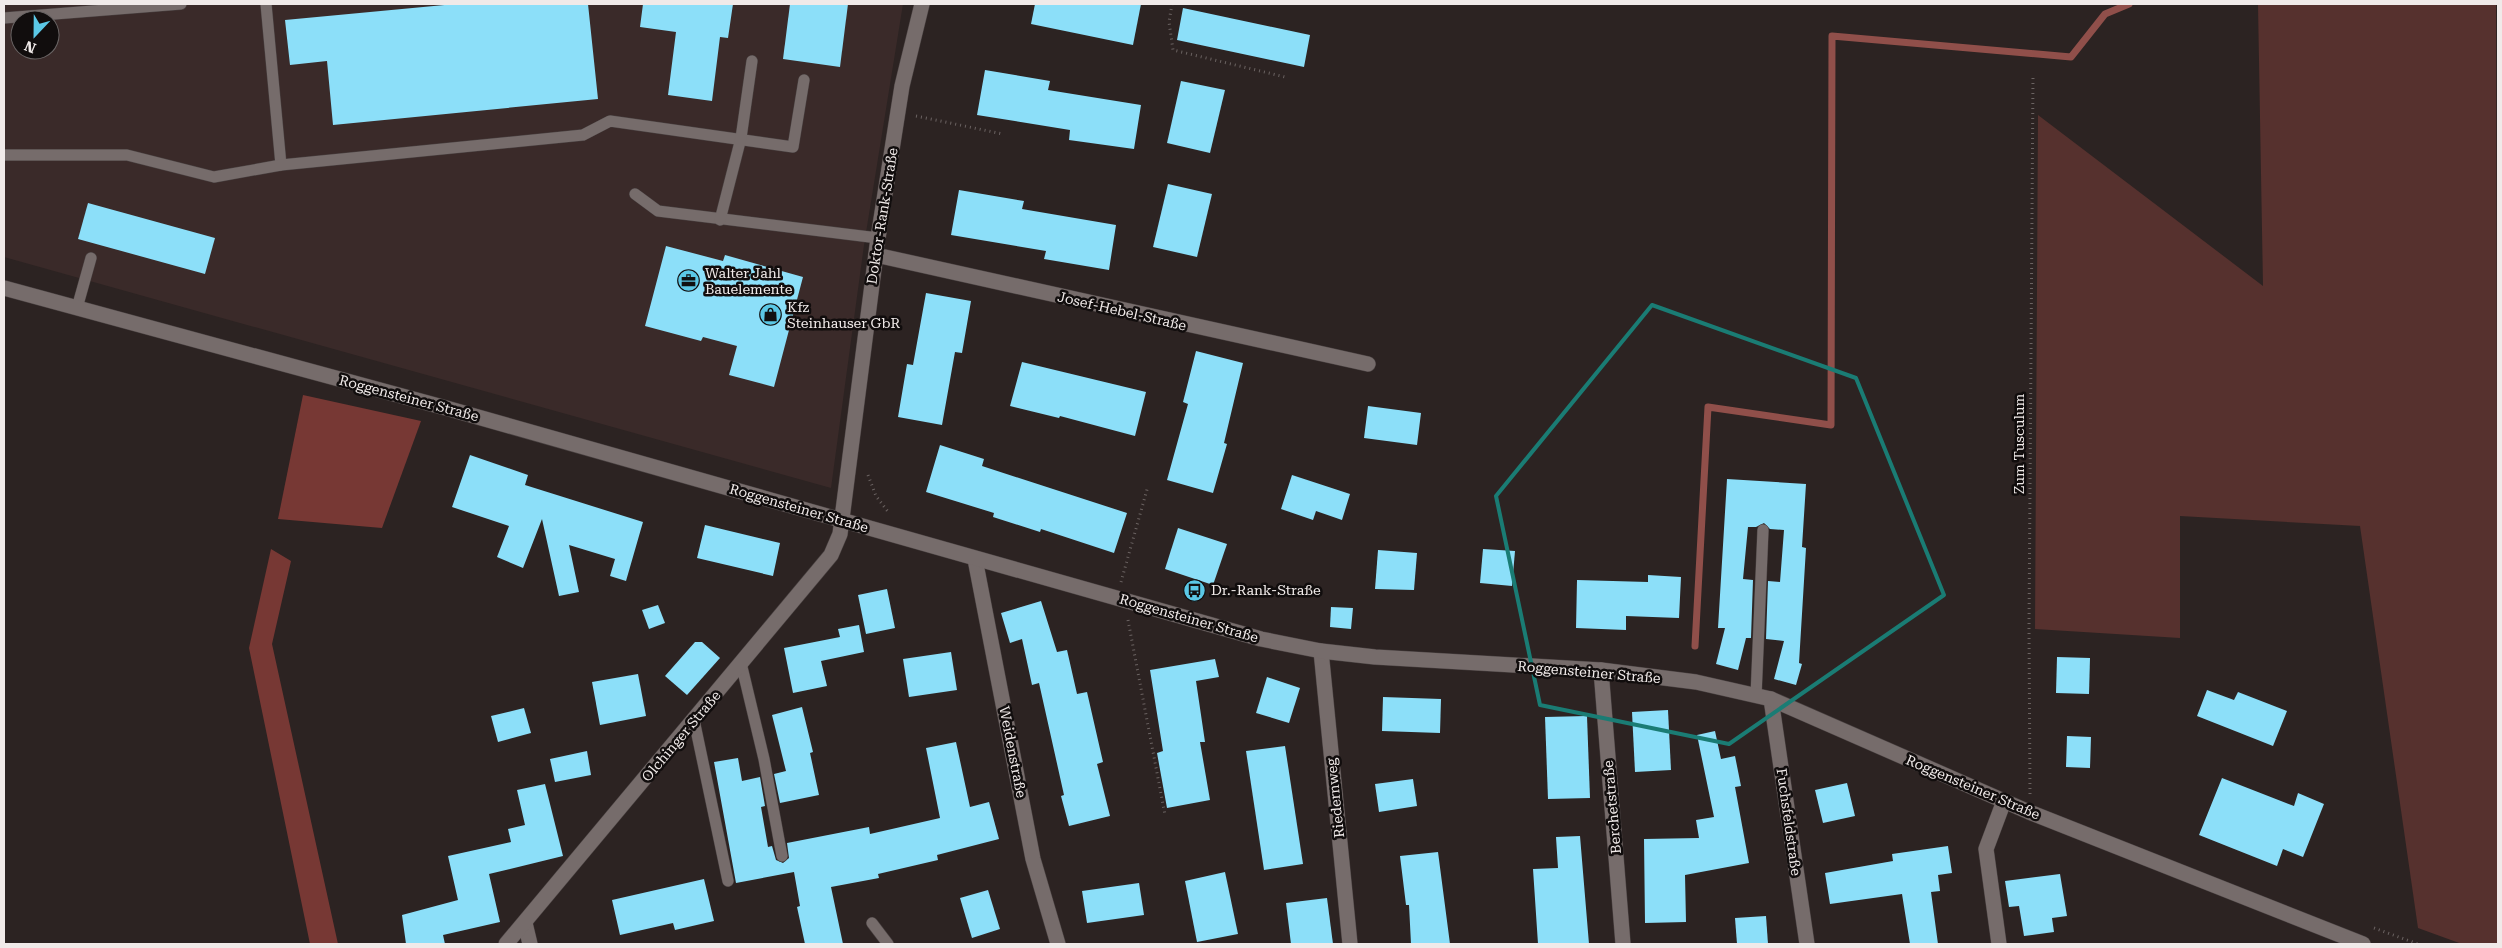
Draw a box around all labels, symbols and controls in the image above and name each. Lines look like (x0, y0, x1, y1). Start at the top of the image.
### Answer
north arrow (10, 10, 60, 60)
text: N (22, 38, 38, 56)
street label: Doktor-Rank-Straße (863, 146, 901, 285)
place label: Walter Jahl Bauelemente (705, 265, 793, 297)
office icon: Walter Jahl Bauelemente (677, 269, 701, 293)
street label: Josef-Hebel-Straße (1056, 288, 1188, 334)
place label: Kfz Steinhauser GbR (787, 299, 900, 331)
shop icon: Kfz Steinhauser GbR (759, 303, 783, 327)
street label: Roggensteiner Straße (337, 372, 481, 424)
street label: Zum Tusculum (2011, 393, 2027, 494)
street label: Roggensteiner Straße (728, 480, 871, 536)
bus stop icon: Dr.-Rank-Straße (1183, 578, 1207, 602)
place label: Dr.-Rank-Straße (1211, 582, 1321, 598)
street label: Roggensteiner Straße (1118, 590, 1261, 646)
street label: Roggensteiner Straße (1517, 658, 1662, 686)
street label: Olchinger Straße (638, 687, 724, 785)
street label: Weidenstraße (996, 705, 1030, 799)
street label: Roggensteiner Straße (1904, 752, 2043, 823)
street label: Riedernweg (1323, 757, 1347, 839)
street label: Berchetstraße (1600, 759, 1624, 855)
street label: Fuchsfeldstraße (1774, 767, 1804, 877)

